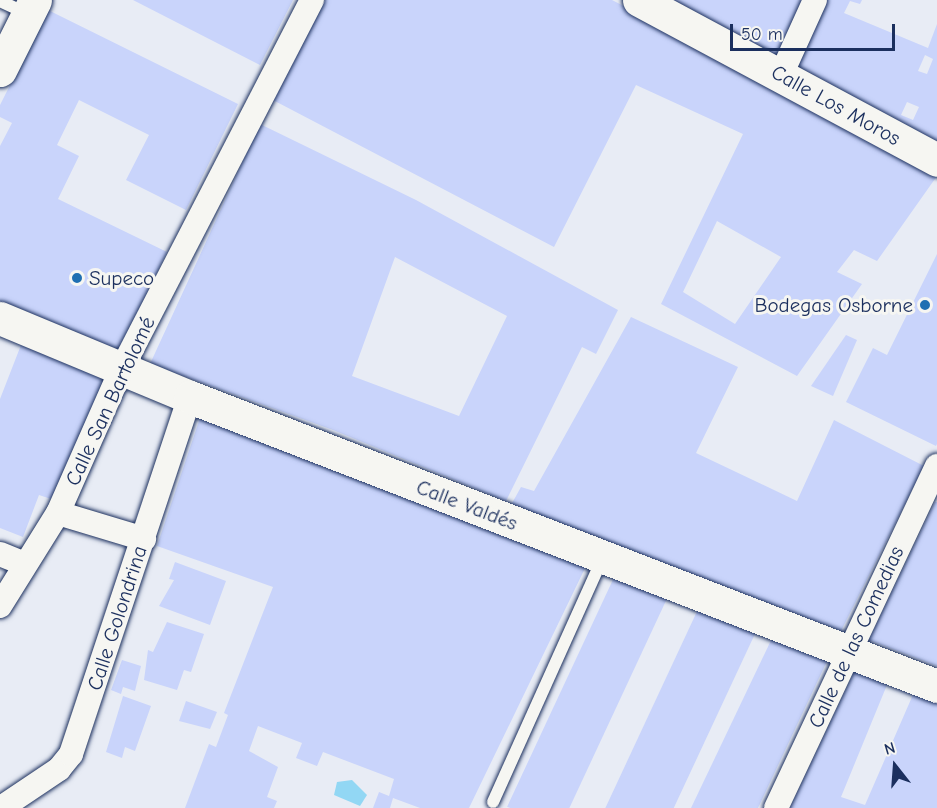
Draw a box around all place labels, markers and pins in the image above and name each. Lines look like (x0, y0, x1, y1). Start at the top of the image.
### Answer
place label: Supeco (89, 265, 154, 291)
marker: Supeco (70, 271, 84, 285)
place label: Bodegas Osborne (754, 292, 913, 318)
marker: Bodegas Osborne (918, 298, 932, 312)

